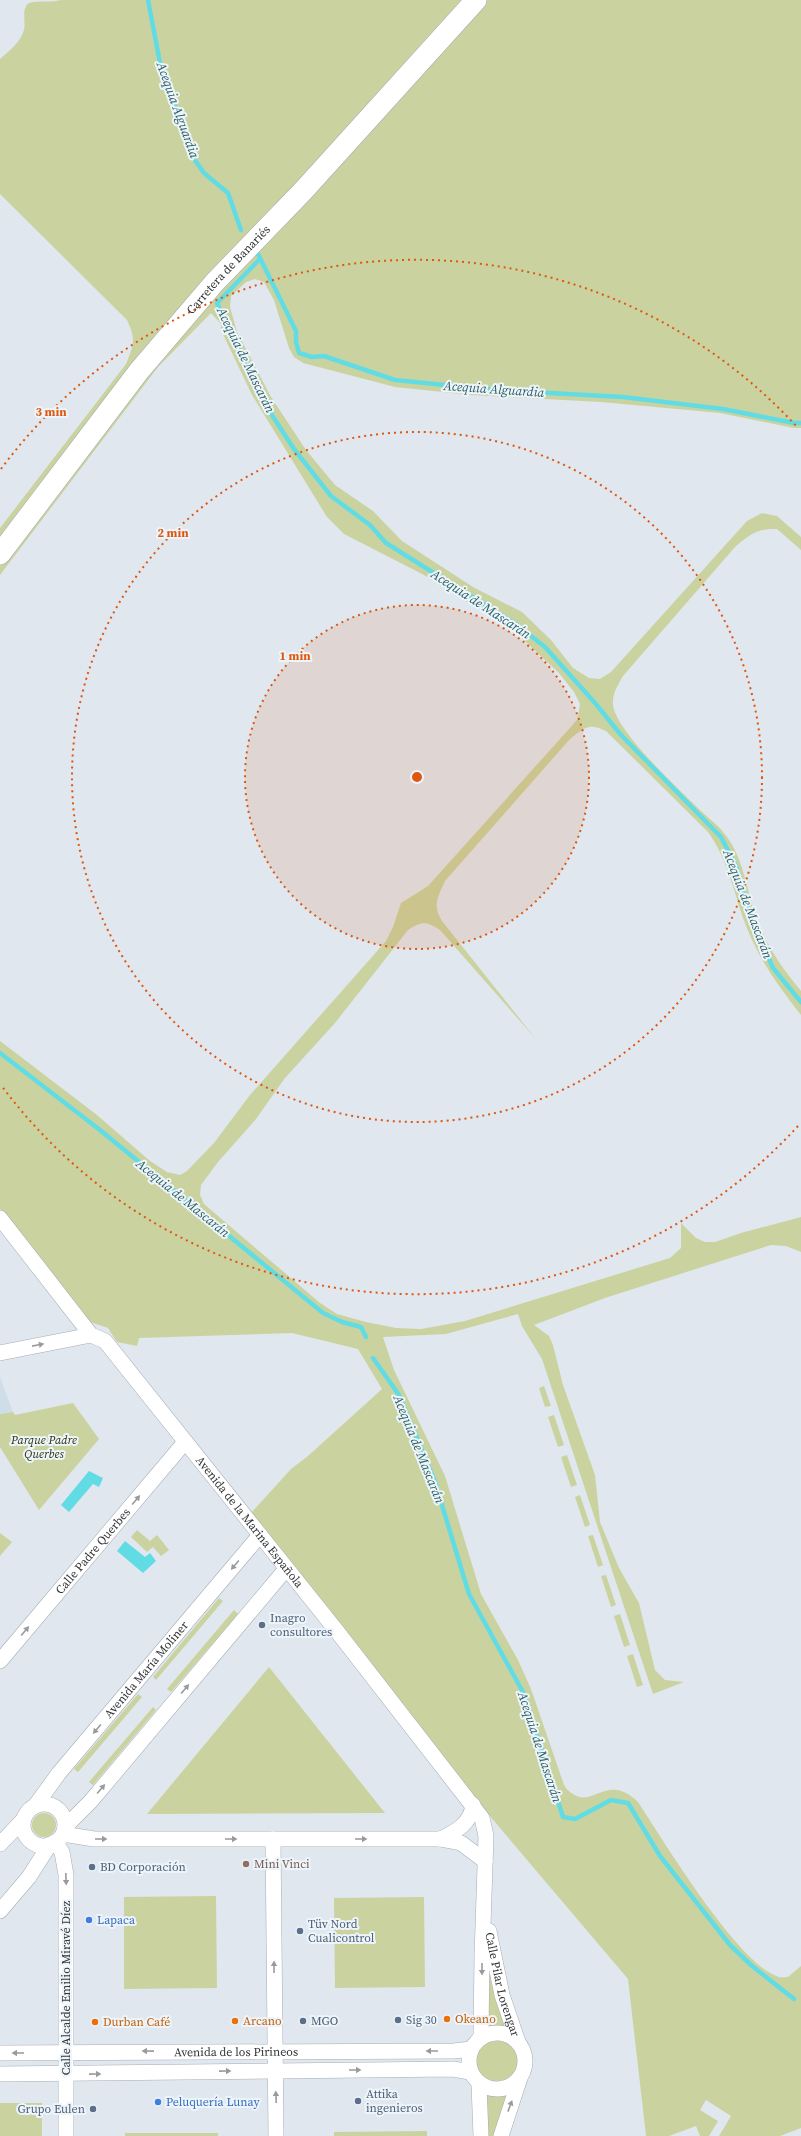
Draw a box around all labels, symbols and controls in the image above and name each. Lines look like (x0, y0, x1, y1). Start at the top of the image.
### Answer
water label: Acequia Alguardia (152, 59, 203, 161)
street label: Carretera de Banariés (183, 222, 274, 318)
water label: Acequia de Mascarán (213, 303, 279, 416)
water label: Acequia Alguardia (442, 377, 545, 401)
text: 3 min (35, 404, 67, 420)
text: 2 min (157, 525, 189, 541)
water label: Acequia de Mascarán (427, 565, 535, 643)
text: 1 min (279, 648, 311, 664)
centre of rings (410, 770, 424, 784)
water label: Acequia de Mascarán (719, 846, 777, 962)
water label: Acequia de Mascarán (132, 1154, 234, 1241)
one-way arrow (32, 1342, 44, 1348)
water label: Acequia de Mascarán (389, 1391, 449, 1506)
park label: Parque Padre Querbes (10, 1432, 77, 1462)
street label: Avenida de la Marina Española (192, 1453, 308, 1592)
one-way arrow (132, 1494, 141, 1505)
street label: Calle Padre Querbes (52, 1504, 134, 1598)
one-way arrow (231, 1560, 240, 1570)
place label: Inagro consultores (270, 1610, 332, 1640)
street label: Avenida María Moliner (101, 1618, 192, 1722)
marker: Inagro consultores (257, 1620, 267, 1630)
one-way arrow (21, 1625, 30, 1636)
one-way arrow (180, 1684, 189, 1695)
water label: Acequia de Mascarán (514, 1688, 566, 1805)
one-way arrow (93, 1723, 102, 1734)
one-way arrow (97, 1783, 106, 1794)
one-way arrow (95, 1836, 108, 1842)
one-way arrow (225, 1836, 238, 1842)
one-way arrow (355, 1836, 368, 1842)
place label: Mini Vinci (254, 1856, 310, 1872)
place label: BD Corporación (100, 1859, 186, 1875)
marker: Mini Vinci (241, 1859, 251, 1869)
marker: BD Corporación (87, 1862, 97, 1872)
one-way arrow (63, 1873, 69, 1886)
street label: Calle Alcalde Emilio Miravé Díez (58, 1900, 74, 2075)
place label: Lapaca (97, 1912, 136, 1928)
marker: Lapaca (84, 1915, 94, 1925)
place label: Tüv Nord Cualicontrol (308, 1916, 375, 1946)
marker: Tüv Nord Cualicontrol (295, 1926, 305, 1936)
street label: Calle Pilar Lorengar (481, 1931, 524, 2039)
one-way arrow (271, 1960, 277, 1973)
one-way arrow (479, 1963, 485, 1976)
place label: Okeano (455, 2011, 496, 2027)
place label: Sig 30 (406, 2012, 437, 2028)
place label: Arcano (243, 2013, 282, 2029)
place label: MGO (311, 2013, 338, 2029)
place label: Durban Café (103, 2014, 170, 2030)
marker: Okeano (442, 2014, 452, 2024)
marker: Sig 30 (393, 2015, 403, 2025)
marker: Arcano (230, 2016, 240, 2026)
marker: MGO (298, 2016, 308, 2026)
marker: Durban Café (90, 2017, 100, 2027)
street label: Avenida de los Pirineos (174, 2044, 298, 2060)
one-way arrow (141, 2048, 154, 2054)
one-way arrow (425, 2048, 438, 2054)
one-way arrow (11, 2050, 24, 2056)
one-way arrow (349, 2067, 362, 2073)
one-way arrow (219, 2068, 232, 2074)
one-way arrow (89, 2070, 101, 2077)
place label: Attika ingenieros (366, 2086, 423, 2116)
one-way arrow (272, 2091, 279, 2103)
place label: Peluquería Lunay (166, 2094, 261, 2110)
marker: Attika ingenieros (353, 2096, 363, 2106)
marker: Peluquería Lunay (153, 2097, 163, 2107)
one-way arrow (507, 2100, 513, 2112)
place label: Grupo Eulen (17, 2101, 85, 2117)
marker: Grupo Eulen (88, 2104, 98, 2114)

